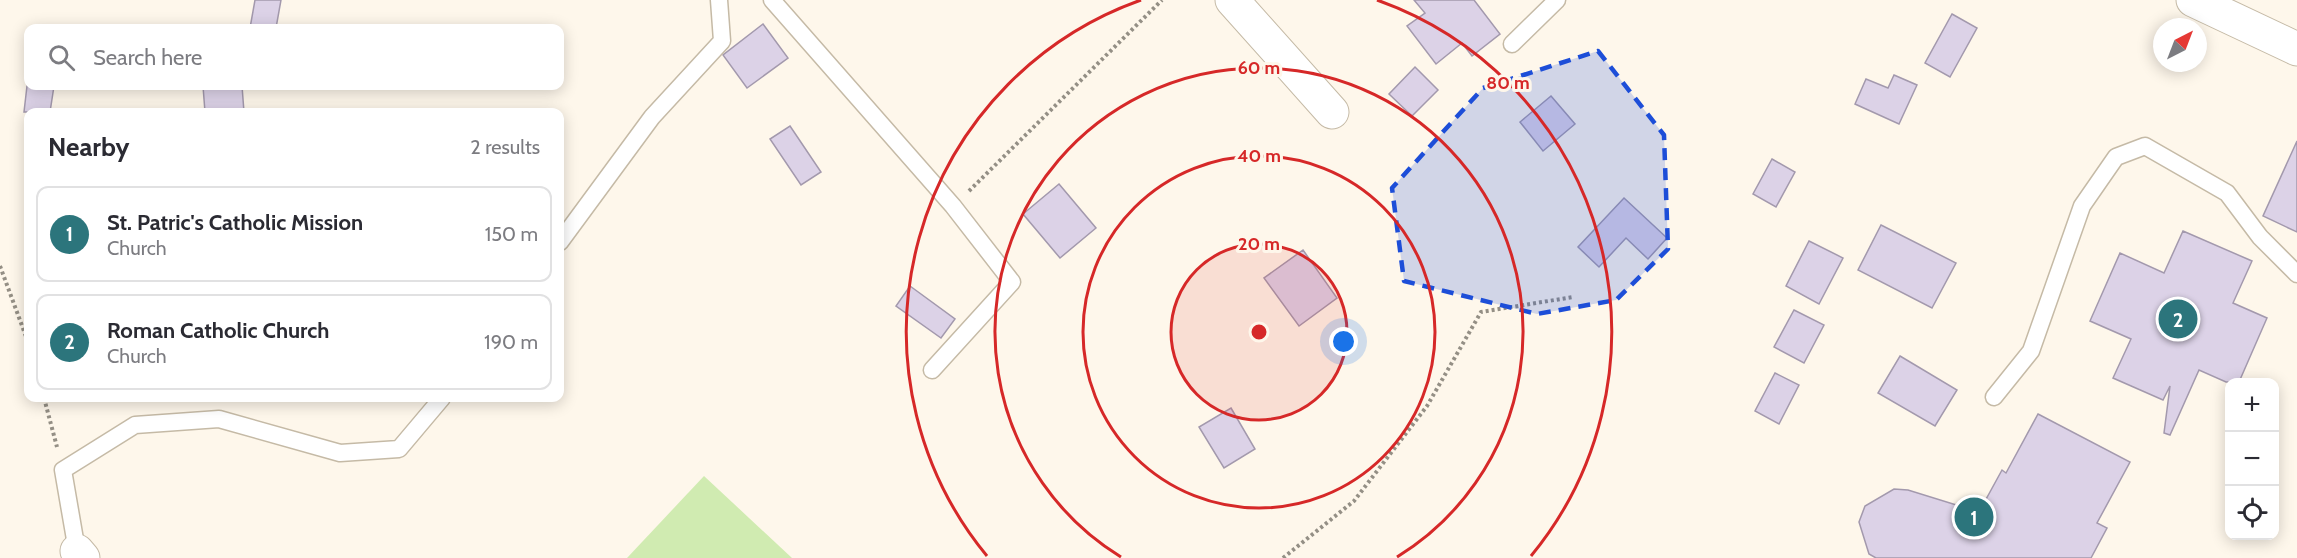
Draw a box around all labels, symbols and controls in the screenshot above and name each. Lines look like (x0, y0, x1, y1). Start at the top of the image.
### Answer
north arrow (2153, 18, 2207, 72)
search box (24, 24, 564, 90)
icon: search (45, 41, 78, 74)
text: Search here (93, 44, 202, 71)
text: 60 m (1238, 57, 1280, 79)
text: 80 m (1486, 72, 1530, 94)
text: Nearby (48, 131, 129, 163)
text: 2 results (470, 135, 540, 159)
text: 40 m (1237, 145, 1281, 167)
text: St. Patric's Catholic Mission (107, 209, 363, 236)
text: 1 (66, 222, 73, 246)
text: 150 m (485, 222, 538, 246)
text: 20 m (1238, 233, 1280, 255)
text: Church (107, 236, 167, 260)
pin: 2 (2158, 296, 2198, 342)
text: Roman Catholic Church (107, 317, 329, 344)
centre of rings (1249, 322, 1269, 342)
your location (1329, 327, 1358, 356)
text: 2 (64, 330, 75, 354)
text: 190 m (484, 330, 538, 354)
text: Church (107, 344, 167, 368)
map controls (2225, 378, 2279, 540)
button: + (2225, 378, 2279, 432)
button: − (2225, 432, 2279, 486)
button: locate (2225, 486, 2279, 540)
pin: 1 (1954, 494, 1994, 540)

